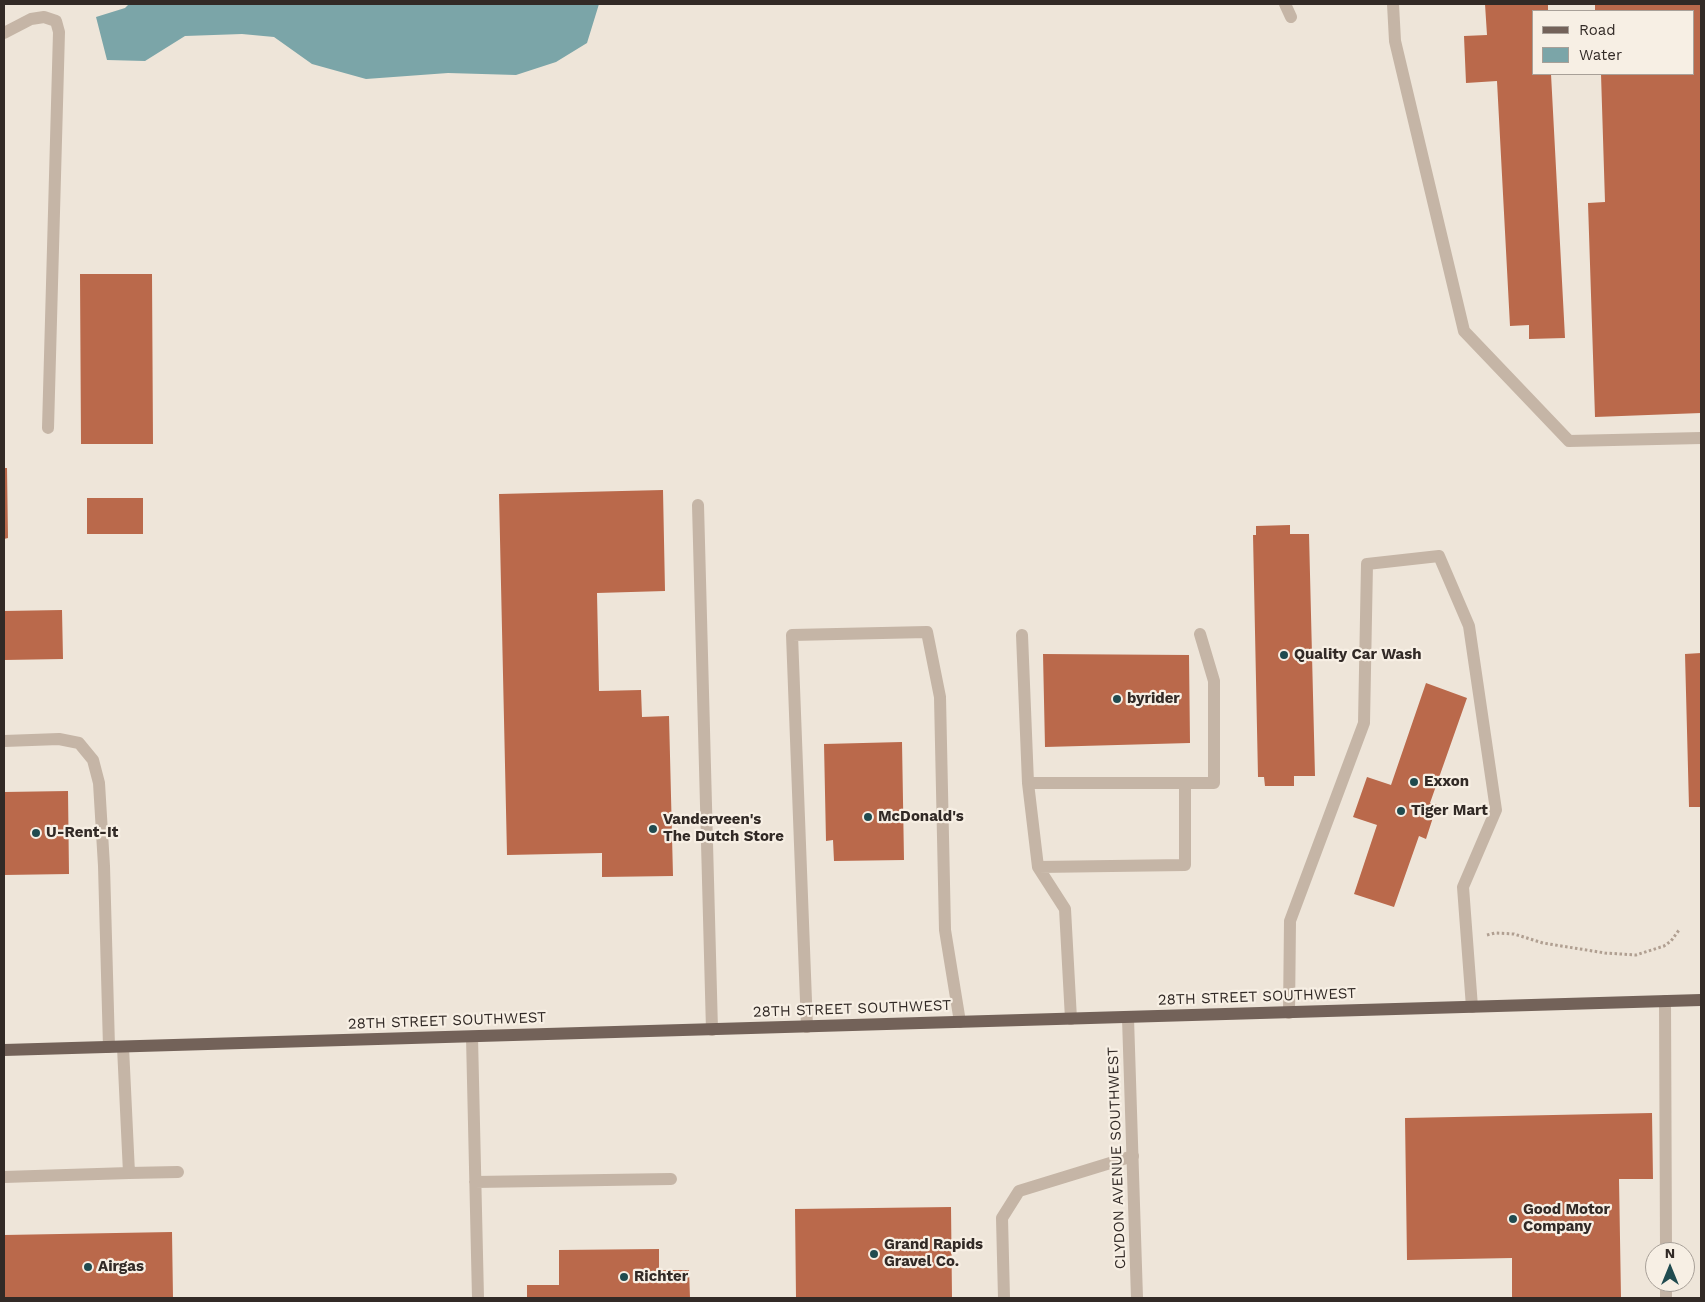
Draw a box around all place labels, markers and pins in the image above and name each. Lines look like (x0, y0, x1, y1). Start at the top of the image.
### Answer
place label: Quality Car Wash (1294, 646, 1422, 664)
marker: Quality Car Wash (1278, 649, 1290, 661)
place label: byrider (1127, 690, 1180, 708)
marker: byrider (1111, 693, 1123, 705)
place label: Exxon (1424, 773, 1469, 791)
marker: Exxon (1408, 776, 1420, 788)
place label: Tiger Mart (1411, 802, 1488, 820)
marker: Tiger Mart (1395, 805, 1407, 817)
place label: McDonald's (878, 808, 964, 826)
place label: Vanderveen's The Dutch Store (663, 811, 784, 846)
marker: McDonald's (862, 811, 874, 823)
marker: Vanderveen's The Dutch Store (647, 823, 659, 835)
place label: U-Rent-It (46, 824, 118, 842)
marker: U-Rent-It (30, 827, 42, 839)
place label: Good Motor Company (1523, 1201, 1610, 1236)
marker: Good Motor Company (1507, 1213, 1519, 1225)
place label: Grand Rapids Gravel Co. (884, 1236, 983, 1271)
marker: Grand Rapids Gravel Co. (868, 1248, 880, 1260)
place label: Airgas (98, 1258, 144, 1276)
marker: Airgas (82, 1261, 94, 1273)
place label: Richter (634, 1268, 688, 1286)
marker: Richter (618, 1271, 630, 1283)

